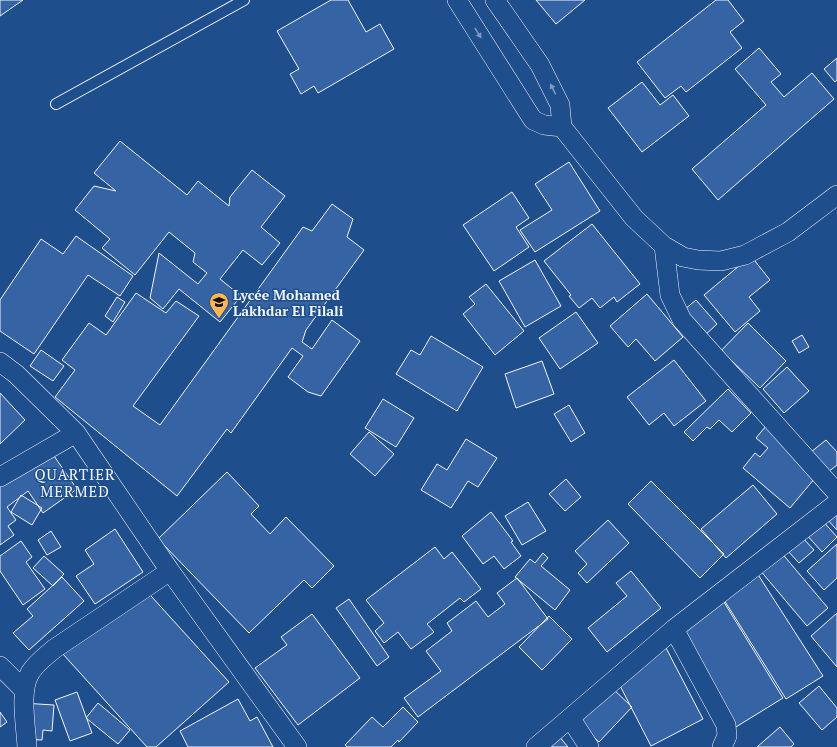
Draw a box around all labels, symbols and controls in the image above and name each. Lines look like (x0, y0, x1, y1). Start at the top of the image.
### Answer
one-way arrow (474, 27, 481, 39)
one-way arrow (549, 83, 556, 95)
place label: Lycée Mohamed Lakhdar El Filali (233, 285, 344, 320)
school or university icon: Lycée Mohamed Lakhdar El Filali (208, 291, 230, 319)
district label: QUARTIER MERMED (34, 464, 116, 501)

